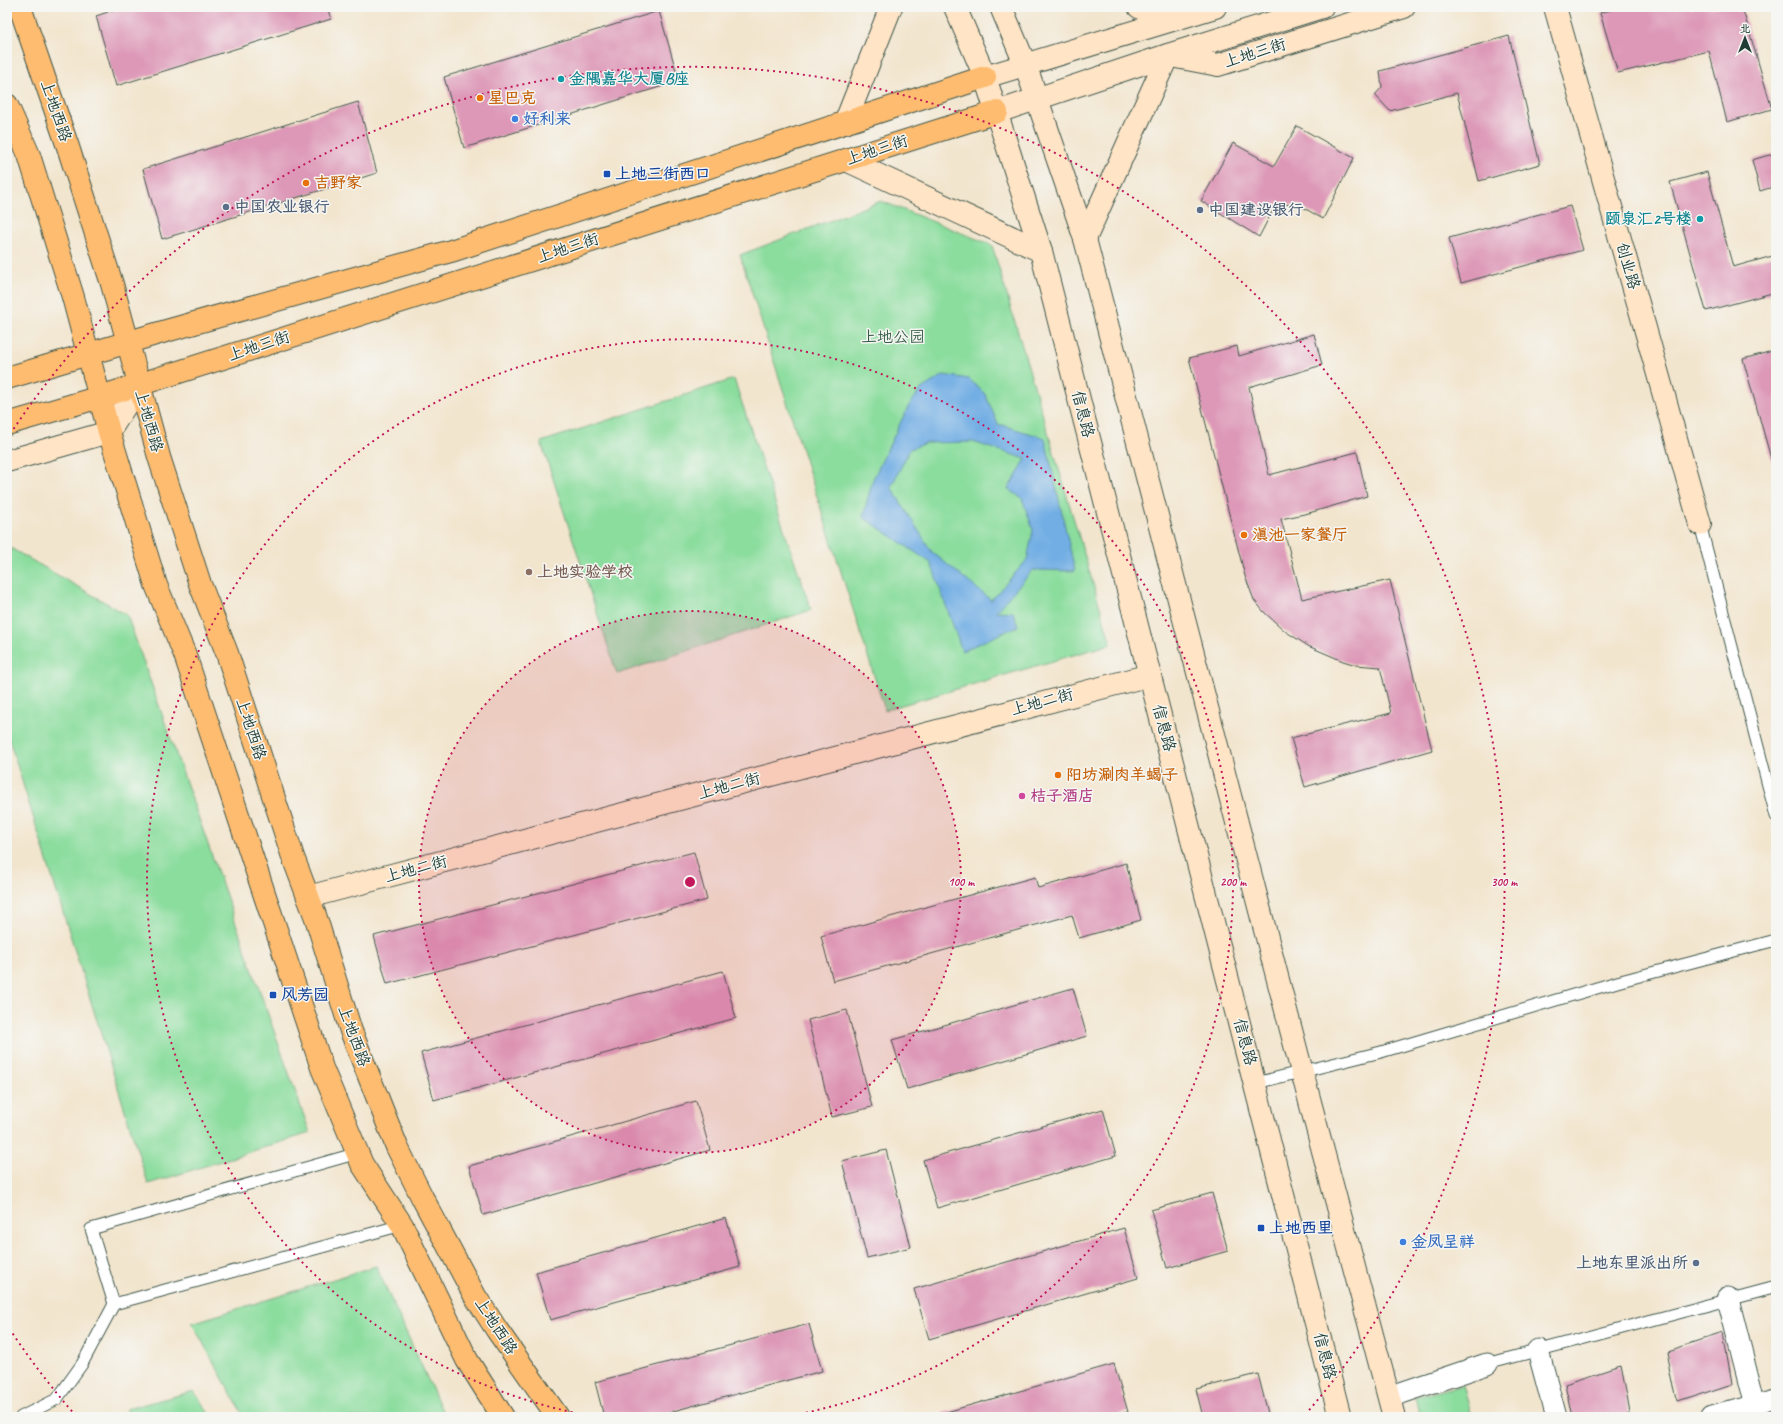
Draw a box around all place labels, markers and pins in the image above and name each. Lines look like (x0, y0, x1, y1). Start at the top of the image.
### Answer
place label: 金隅嘉华大厦B座 (569, 69, 689, 89)
marker: 金隅嘉华大厦B座 (556, 74, 566, 84)
place label: 星巴克 (488, 88, 536, 108)
marker: 星巴克 (475, 93, 485, 103)
place label: 好利来 (523, 109, 571, 129)
marker: 好利来 (510, 114, 520, 124)
place label: 上地三街西口 (615, 164, 711, 184)
marker: 上地三街西口 (602, 169, 612, 179)
place label: 吉野家 (314, 173, 362, 193)
marker: 吉野家 (301, 178, 311, 188)
place label: 中国农业银行 (234, 197, 330, 217)
place label: 中国建设银行 (1208, 200, 1304, 220)
marker: 中国农业银行 (221, 202, 231, 212)
marker: 中国建设银行 (1195, 205, 1205, 215)
place label: 颐泉汇2号楼 (1605, 209, 1692, 229)
marker: 颐泉汇2号楼 (1695, 214, 1705, 224)
place label: 滇池一家餐厅 (1252, 525, 1348, 545)
marker: 滇池一家餐厅 (1239, 530, 1249, 540)
place label: 上地实验学校 (537, 562, 633, 582)
marker: 上地实验学校 (524, 567, 534, 577)
place label: 阳坊涮肉羊蝎子 (1066, 765, 1178, 785)
marker: 阳坊涮肉羊蝎子 (1053, 770, 1063, 780)
place label: 桔子酒店 (1030, 786, 1094, 806)
marker: 桔子酒店 (1017, 791, 1027, 801)
centre of rings (683, 875, 697, 889)
place label: 风芳园 (281, 985, 329, 1005)
marker: 风芳园 (268, 990, 278, 1000)
place label: 上地西里 (1269, 1218, 1333, 1238)
marker: 上地西里 (1256, 1223, 1266, 1233)
place label: 金凤呈祥 (1411, 1232, 1475, 1252)
marker: 金凤呈祥 (1398, 1237, 1408, 1247)
place label: 上地东里派出所 (1576, 1253, 1688, 1273)
marker: 上地东里派出所 (1691, 1258, 1701, 1268)

